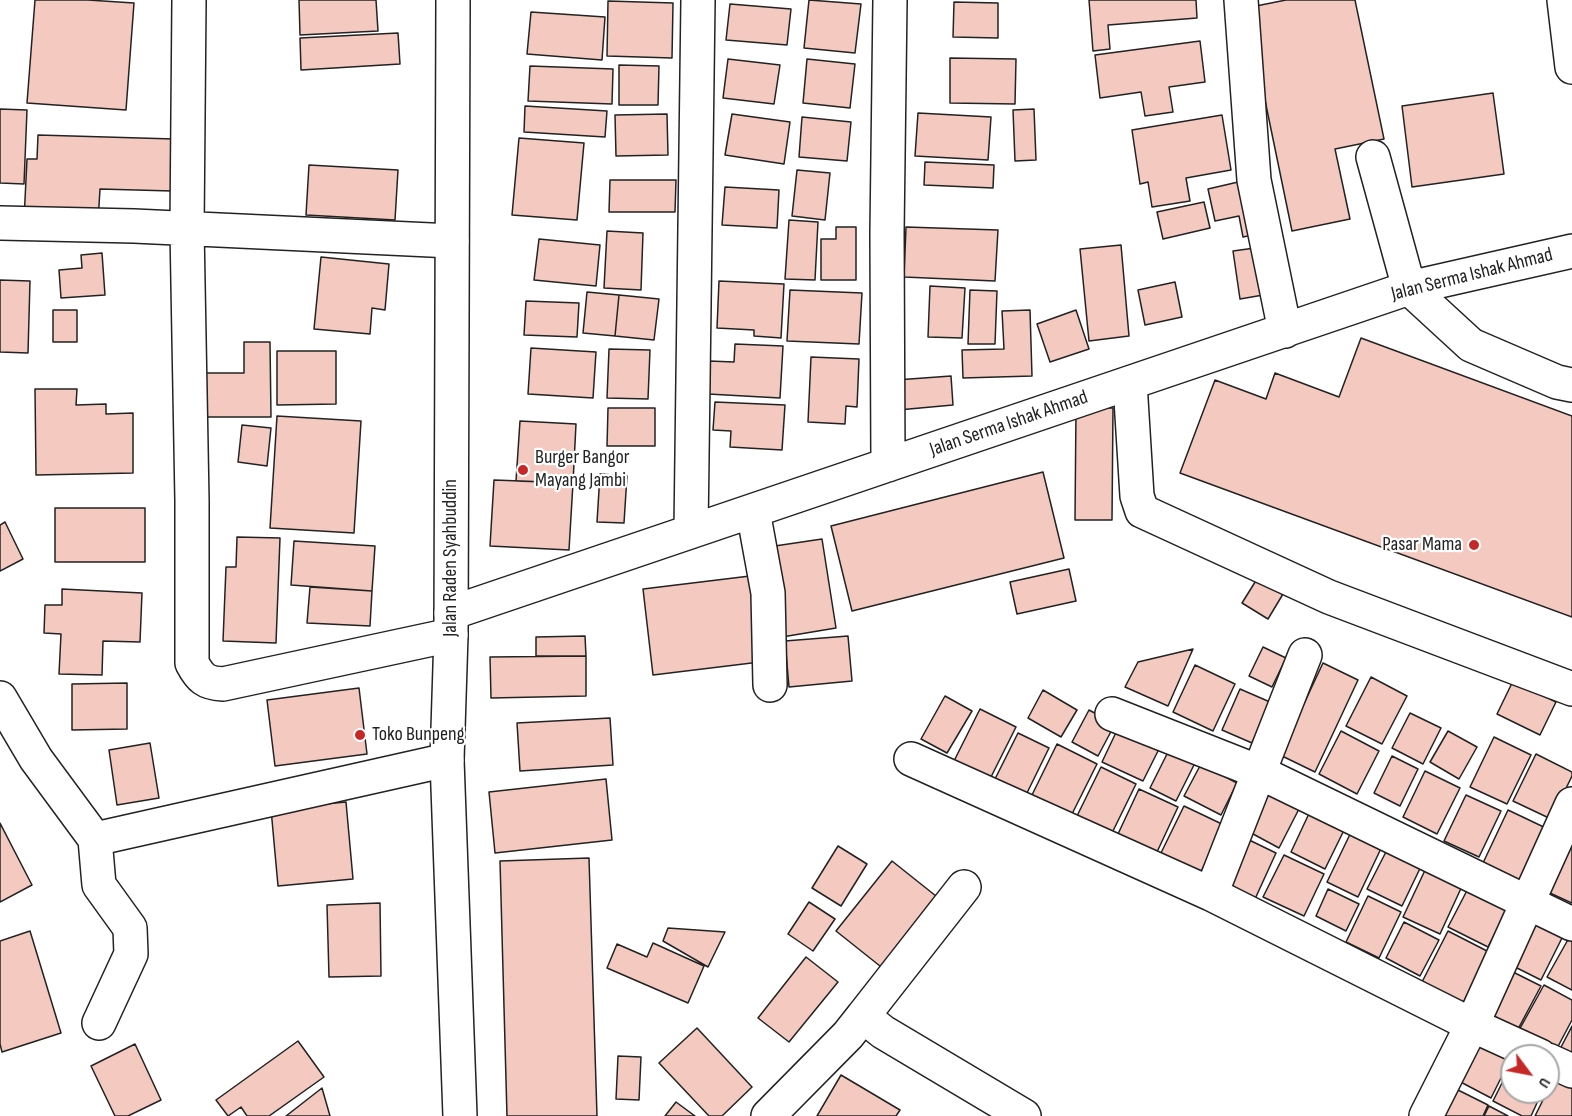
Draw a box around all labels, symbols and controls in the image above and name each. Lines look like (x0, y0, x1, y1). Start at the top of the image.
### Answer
street label: Jalan Serma Ishak Ahmad (1389, 243, 1555, 307)
street label: Jalan Serma Ishak Ahmad (927, 386, 1091, 462)
place label: Burger Bangor Mayang Jambi (535, 446, 629, 493)
marker: Burger Bangor Mayang Jambi (516, 463, 530, 477)
street label: Jalan Raden Syahbuddin (439, 479, 463, 637)
place label: Pasar Mama (1382, 533, 1462, 557)
marker: Pasar Mama (1467, 538, 1481, 552)
place label: Toko Bunpeng (372, 723, 465, 747)
marker: Toko Bunpeng (353, 728, 367, 742)
north arrow (1500, 1044, 1560, 1104)
text: U (1534, 1074, 1554, 1091)

